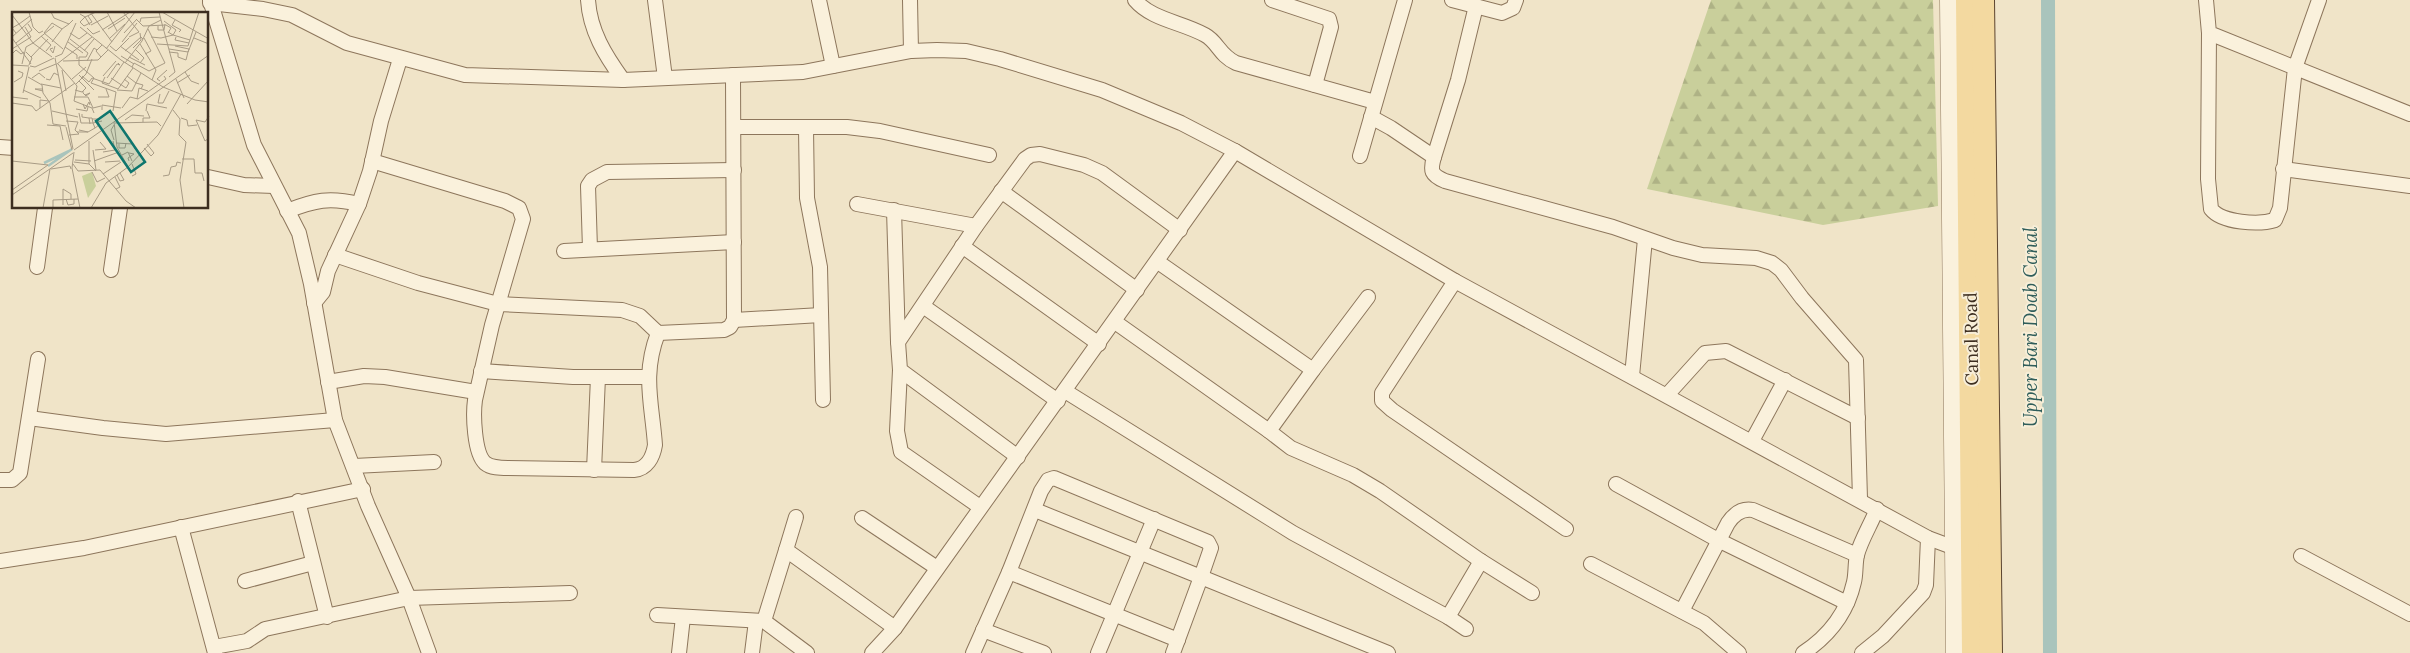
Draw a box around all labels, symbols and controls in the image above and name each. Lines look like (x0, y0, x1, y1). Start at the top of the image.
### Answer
inset map (12, 12, 209, 209)
water label: Upper Bari Doab Canal (2018, 226, 2042, 427)
street label: Canal Road (1959, 292, 1983, 386)

